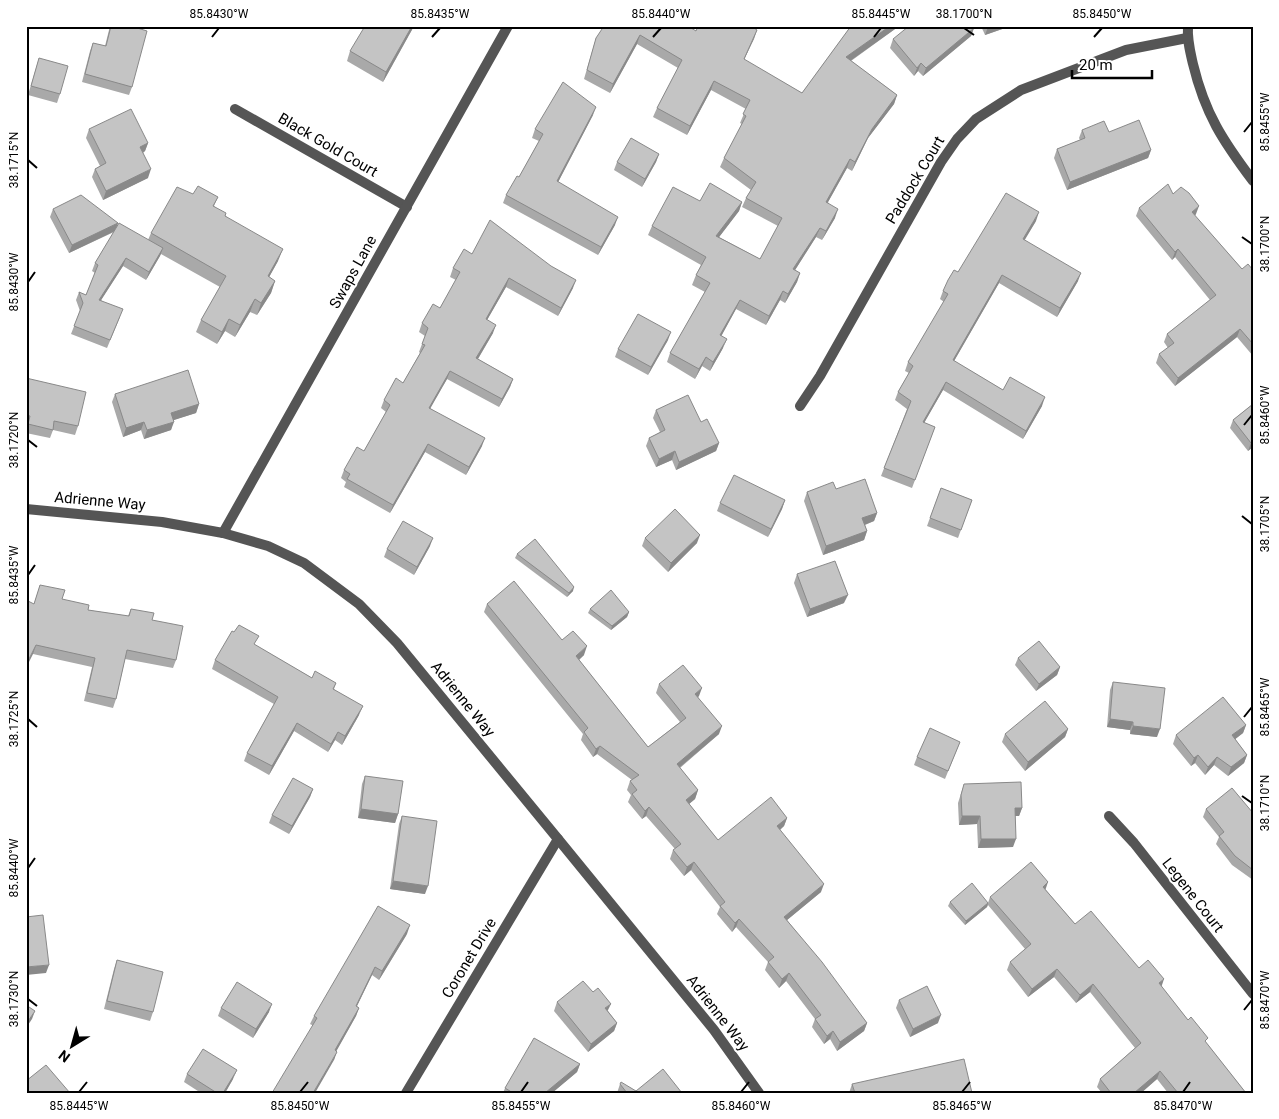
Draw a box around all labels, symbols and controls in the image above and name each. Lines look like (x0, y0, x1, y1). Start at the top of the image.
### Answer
text: 85.8430°W (190, 7, 249, 21)
text: 85.8435°W (411, 7, 470, 21)
text: 85.8440°W (632, 7, 691, 21)
text: 85.8445°W (852, 7, 911, 21)
text: 38.1700°N (936, 7, 992, 21)
text: 85.8450°W (1073, 7, 1132, 21)
scale bar (1072, 48, 1152, 80)
text: 20 m (1079, 56, 1113, 74)
text: 85.8455°W (1258, 92, 1272, 151)
street label: Black Gold Court (275, 109, 381, 181)
text: 38.1715°N (7, 132, 21, 188)
street label: Paddock Court (882, 133, 948, 227)
text: 38.1700°N (1258, 216, 1272, 272)
street label: Swaps Lane (326, 232, 380, 312)
text: 85.8430°W (7, 252, 21, 311)
text: 85.8460°W (1258, 385, 1272, 444)
text: 38.1720°N (7, 412, 21, 468)
street label: Adrienne Way (54, 488, 146, 514)
text: 38.1705°N (1258, 496, 1272, 552)
text: 85.8435°W (7, 545, 21, 604)
street label: Adrienne Way (427, 658, 499, 740)
text: 85.8465°W (1258, 677, 1272, 736)
text: 38.1725°N (7, 691, 21, 747)
text: 38.1710°N (1258, 775, 1272, 831)
text: 85.8440°W (7, 838, 21, 897)
street label: Legene Court (1158, 854, 1228, 936)
street label: Coronet Drive (438, 915, 500, 1001)
text: 85.8470°W (1258, 970, 1272, 1029)
text: 38.1730°N (7, 971, 21, 1027)
street label: Adrienne Way (683, 971, 753, 1055)
north arrow (48, 1022, 98, 1072)
text: N (55, 1047, 73, 1066)
text: 85.8445°W (50, 1099, 109, 1113)
text: 85.8450°W (271, 1099, 330, 1113)
text: 85.8455°W (492, 1099, 551, 1113)
text: 85.8460°W (712, 1099, 771, 1113)
text: 85.8465°W (933, 1099, 992, 1113)
text: 85.8470°W (1154, 1099, 1213, 1113)

